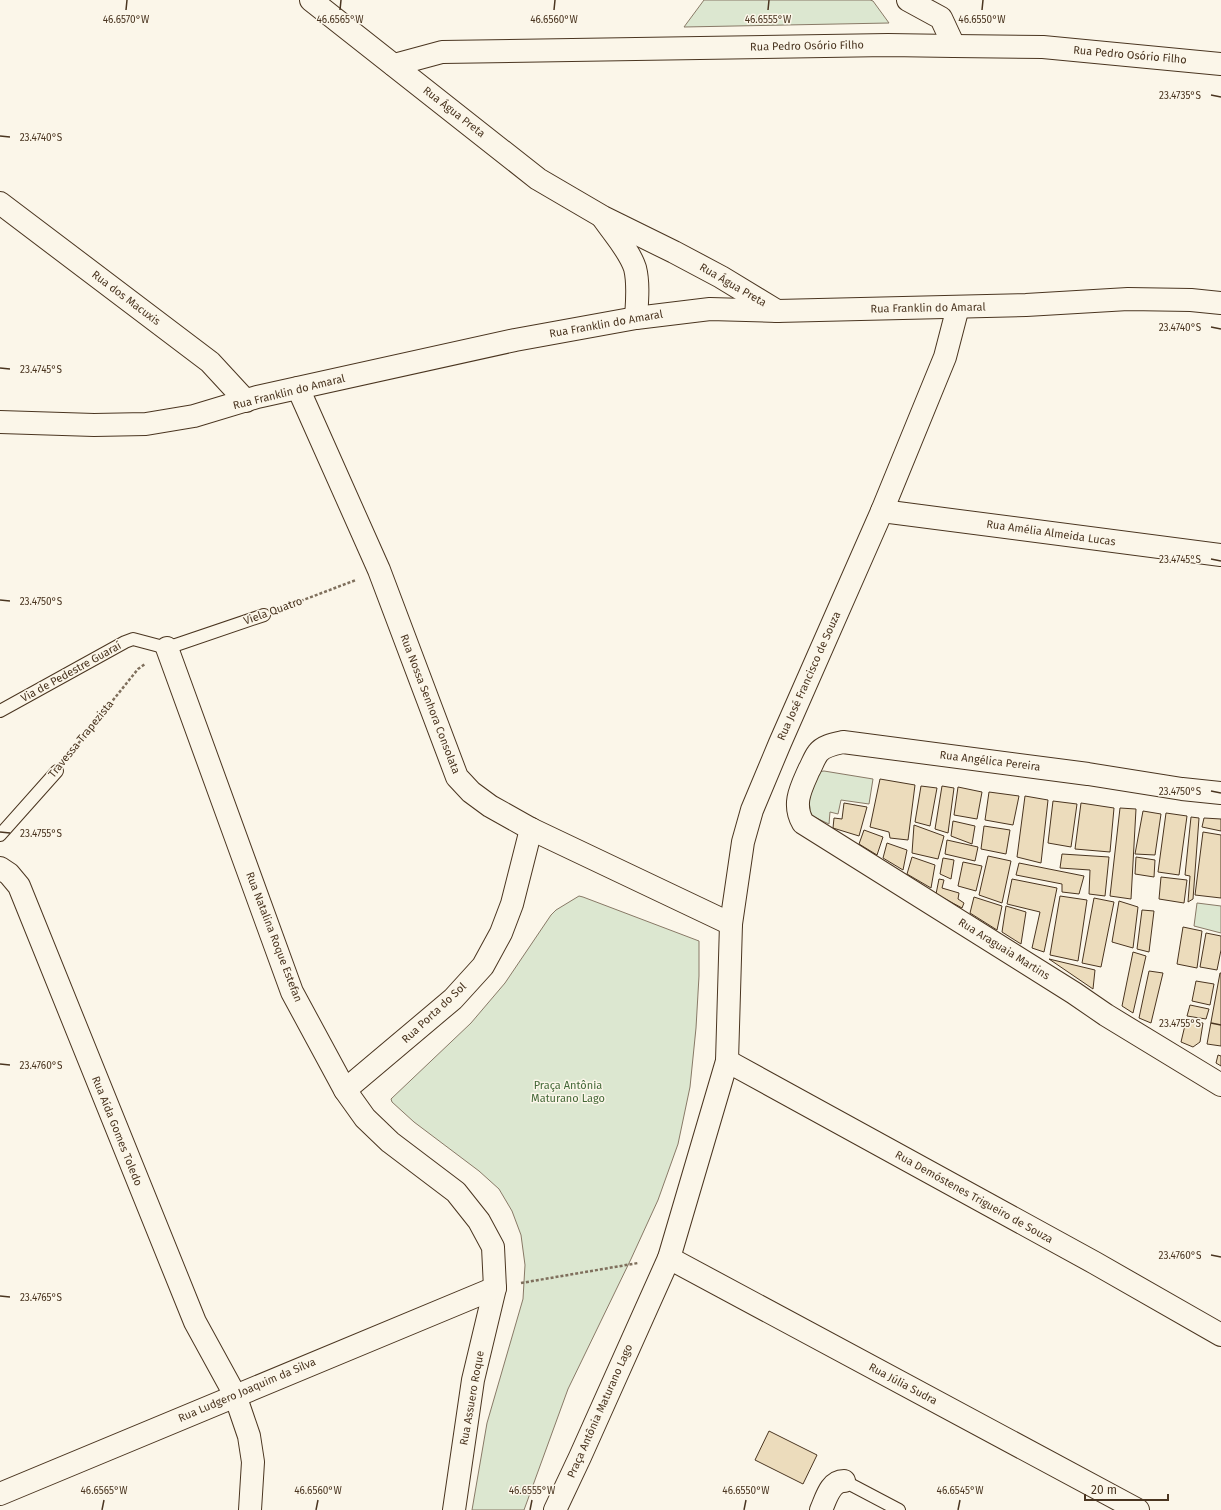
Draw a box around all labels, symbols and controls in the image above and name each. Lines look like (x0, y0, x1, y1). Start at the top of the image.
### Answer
text: 46.6570°W (103, 14, 150, 26)
text: 46.6565°W (317, 14, 364, 26)
text: 46.6560°W (530, 14, 579, 26)
text: 46.6555°W (745, 14, 792, 26)
text: 46.6550°W (958, 14, 1006, 26)
street label: Rua Pedro Osório Filho (750, 39, 864, 53)
street label: Rua Pedro Osório Filho (1073, 44, 1187, 66)
street label: Rua Água Preta (420, 83, 488, 140)
text: 23.4735°S (1159, 90, 1202, 102)
text: 23.4740°S (20, 132, 63, 144)
street label: Rua Água Preta (697, 260, 769, 309)
street label: Rua dos Macuxis (89, 268, 163, 328)
street label: Rua Franklin do Amaral (870, 300, 986, 316)
street label: Rua Franklin do Amaral (548, 308, 664, 340)
text: 23.4740°S (1159, 322, 1202, 334)
text: 23.4745°S (20, 364, 62, 376)
street label: Rua Franklin do Amaral (232, 372, 346, 412)
street label: Rua Amélia Almeida Lucas (986, 517, 1116, 549)
text: 23.4745°S (1159, 554, 1201, 566)
street label: Viela Quatro (242, 594, 304, 628)
text: 23.4750°S (20, 596, 63, 608)
street label: Rua José Francisco de Souza (775, 609, 843, 743)
street label: Rua Nossa Senhora Consolata (397, 632, 463, 776)
street label: Via de Pedestre Guaraí (19, 639, 123, 705)
street label: Travessa Trapezista (46, 698, 116, 780)
street label: Rua Angélica Pereira (939, 748, 1041, 774)
text: 23.4750°S (1159, 786, 1202, 798)
text: 23.4755°S (20, 828, 62, 840)
street label: Rua Natalina Roque Estefan (243, 870, 305, 1004)
street label: Rua Araguaia Martins (956, 916, 1052, 982)
street label: Rua Porta do Sol (399, 980, 469, 1046)
text: 23.4755°S (1159, 1018, 1201, 1030)
text: 23.4760°S (20, 1060, 63, 1072)
street label: Rua Aída Gomes Toledo (89, 1074, 145, 1188)
park label: Praça Antônia Maturano Lago (531, 1079, 605, 1105)
street label: Rua Demóstenes Trigueiro de Souza (893, 1148, 1055, 1246)
text: 23.4760°S (1159, 1250, 1202, 1262)
text: 23.4765°S (20, 1292, 63, 1304)
street label: Praça Antônia Maturano Lago (565, 1342, 635, 1480)
street label: Rua Assuero Roque (457, 1350, 487, 1446)
street label: Rua Ludgero Joaquim da Silva (176, 1355, 318, 1425)
street label: Rua Júlia Sudra (866, 1360, 940, 1408)
scale bar (1085, 1476, 1168, 1502)
text: 20 m (1091, 1483, 1117, 1497)
text: 46.6565°W (81, 1485, 128, 1497)
text: 46.6560°W (294, 1485, 343, 1497)
text: 46.6555°W (509, 1485, 556, 1497)
text: 46.6550°W (722, 1485, 770, 1497)
text: 46.6545°W (937, 1485, 984, 1497)

